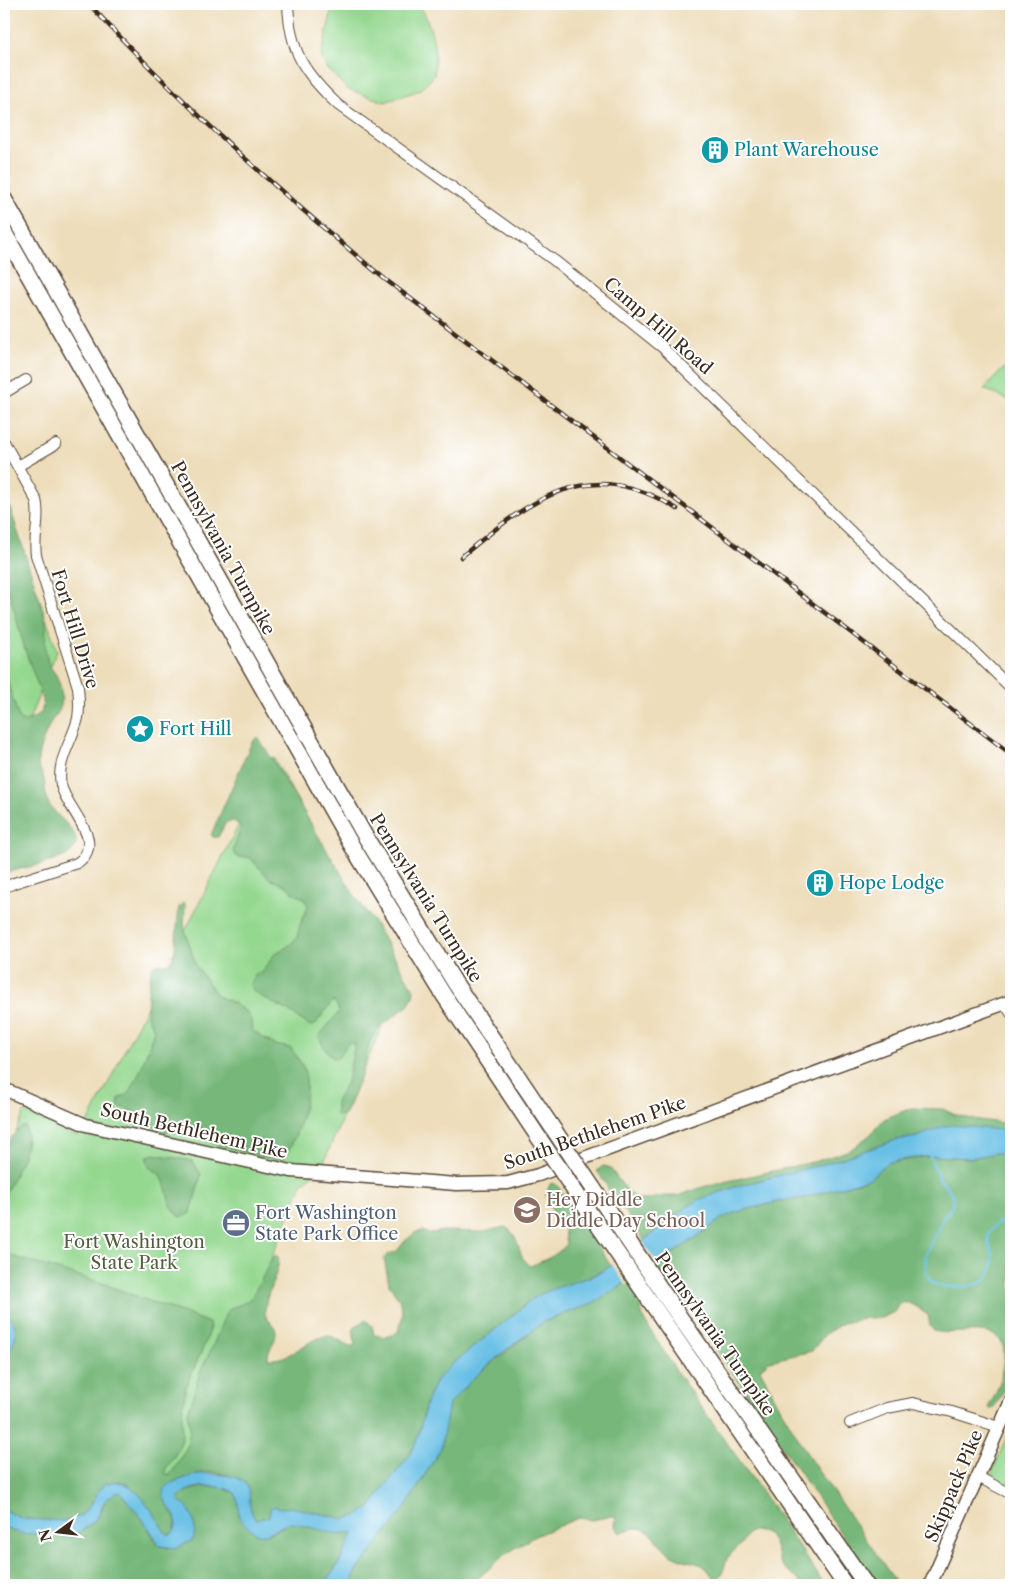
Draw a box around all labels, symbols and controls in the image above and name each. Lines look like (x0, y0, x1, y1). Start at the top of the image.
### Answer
building icon: Plant Warehouse (700, 135, 730, 165)
place label: Plant Warehouse (734, 139, 879, 161)
street label: Camp Hill Road (599, 273, 717, 379)
street label: Pennsylvania Turnpike (166, 457, 280, 639)
street label: Fort Hill Drive (46, 567, 104, 691)
place icon: Fort Hill (125, 714, 155, 744)
place label: Fort Hill (159, 718, 231, 740)
street label: Pennsylvania Turnpike (365, 809, 487, 987)
building icon: Hope Lodge (805, 868, 835, 898)
place label: Hope Lodge (839, 872, 944, 894)
street label: South Bethlehem Pike (501, 1091, 689, 1175)
street label: South Bethlehem Pike (98, 1099, 290, 1163)
place label: Hey Diddle Diddle Day School (546, 1189, 705, 1232)
school or university icon: Hey Diddle Diddle Day School (512, 1195, 542, 1225)
place label: Fort Washington State Park Office (255, 1202, 398, 1245)
office icon: Fort Washington State Park Office (221, 1208, 251, 1238)
park label: Fort Washington State Park (63, 1231, 205, 1274)
street label: Pennsylvania Turnpike (650, 1248, 780, 1420)
street label: Skippack Pike (920, 1427, 988, 1545)
north arrow (32, 1506, 82, 1556)
text: N (35, 1527, 56, 1544)

